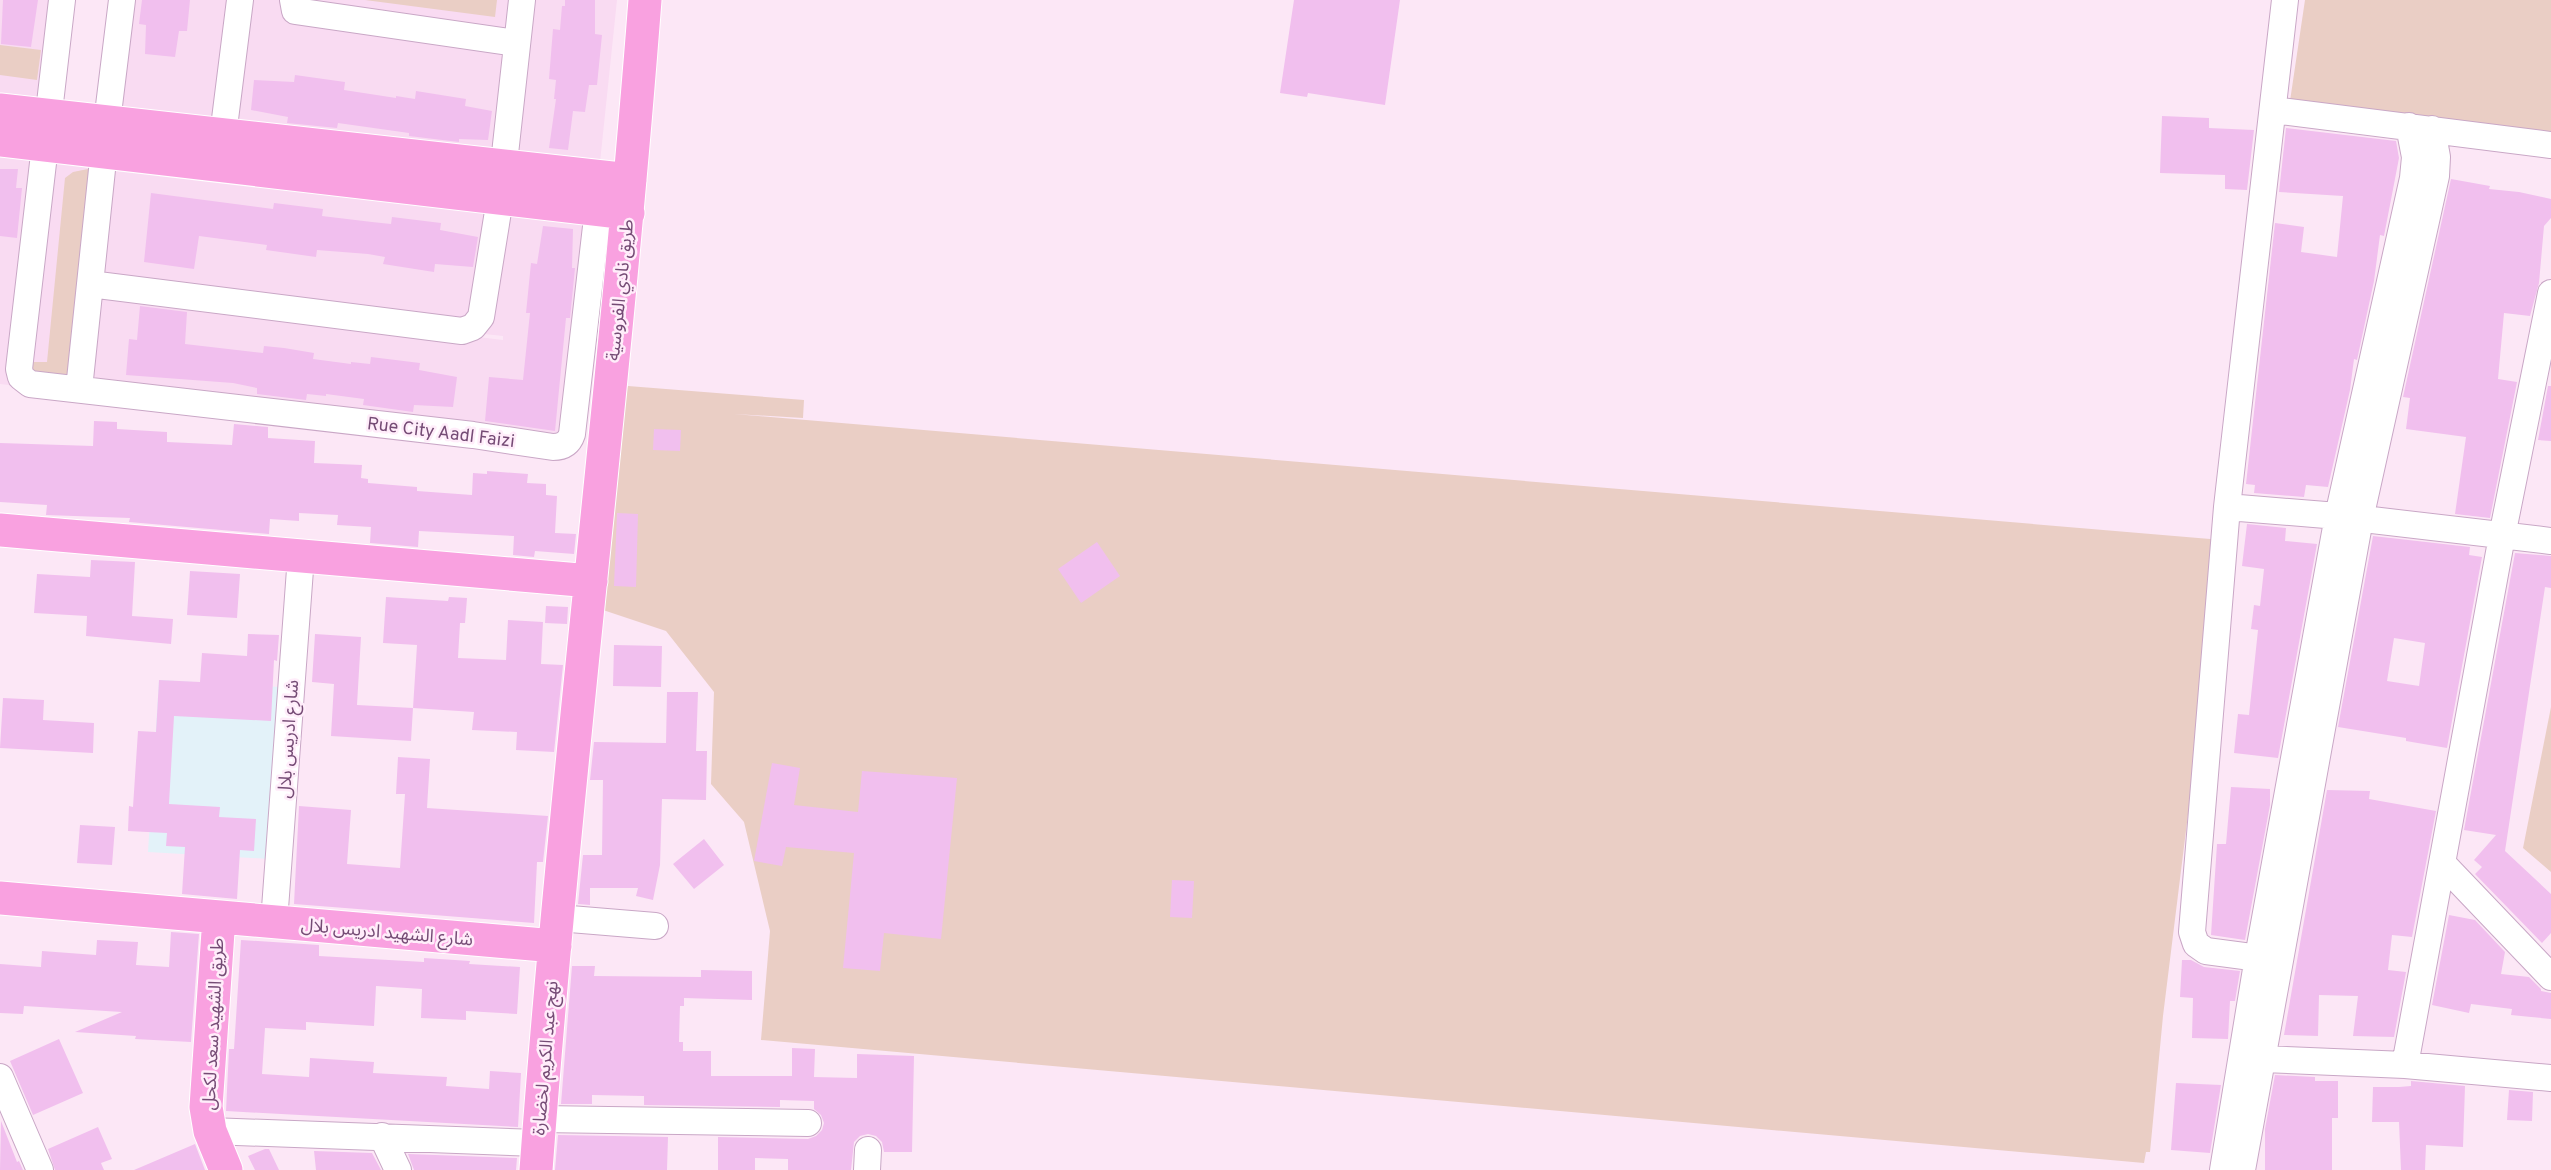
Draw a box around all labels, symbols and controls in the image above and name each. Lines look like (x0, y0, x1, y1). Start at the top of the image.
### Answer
street label: طريق نادي الفروسية (603, 218, 641, 362)
street label: Rue City Aadl Faizi (366, 413, 516, 454)
street label: شارع ادريس بلال (274, 679, 306, 799)
street label: شارع الشهيد ادريس بلال (300, 915, 474, 953)
street label: طريق الشهيد سعد لكحل (198, 937, 230, 1111)
street label: نهج عبد الكريم لخضارة (528, 980, 565, 1136)

